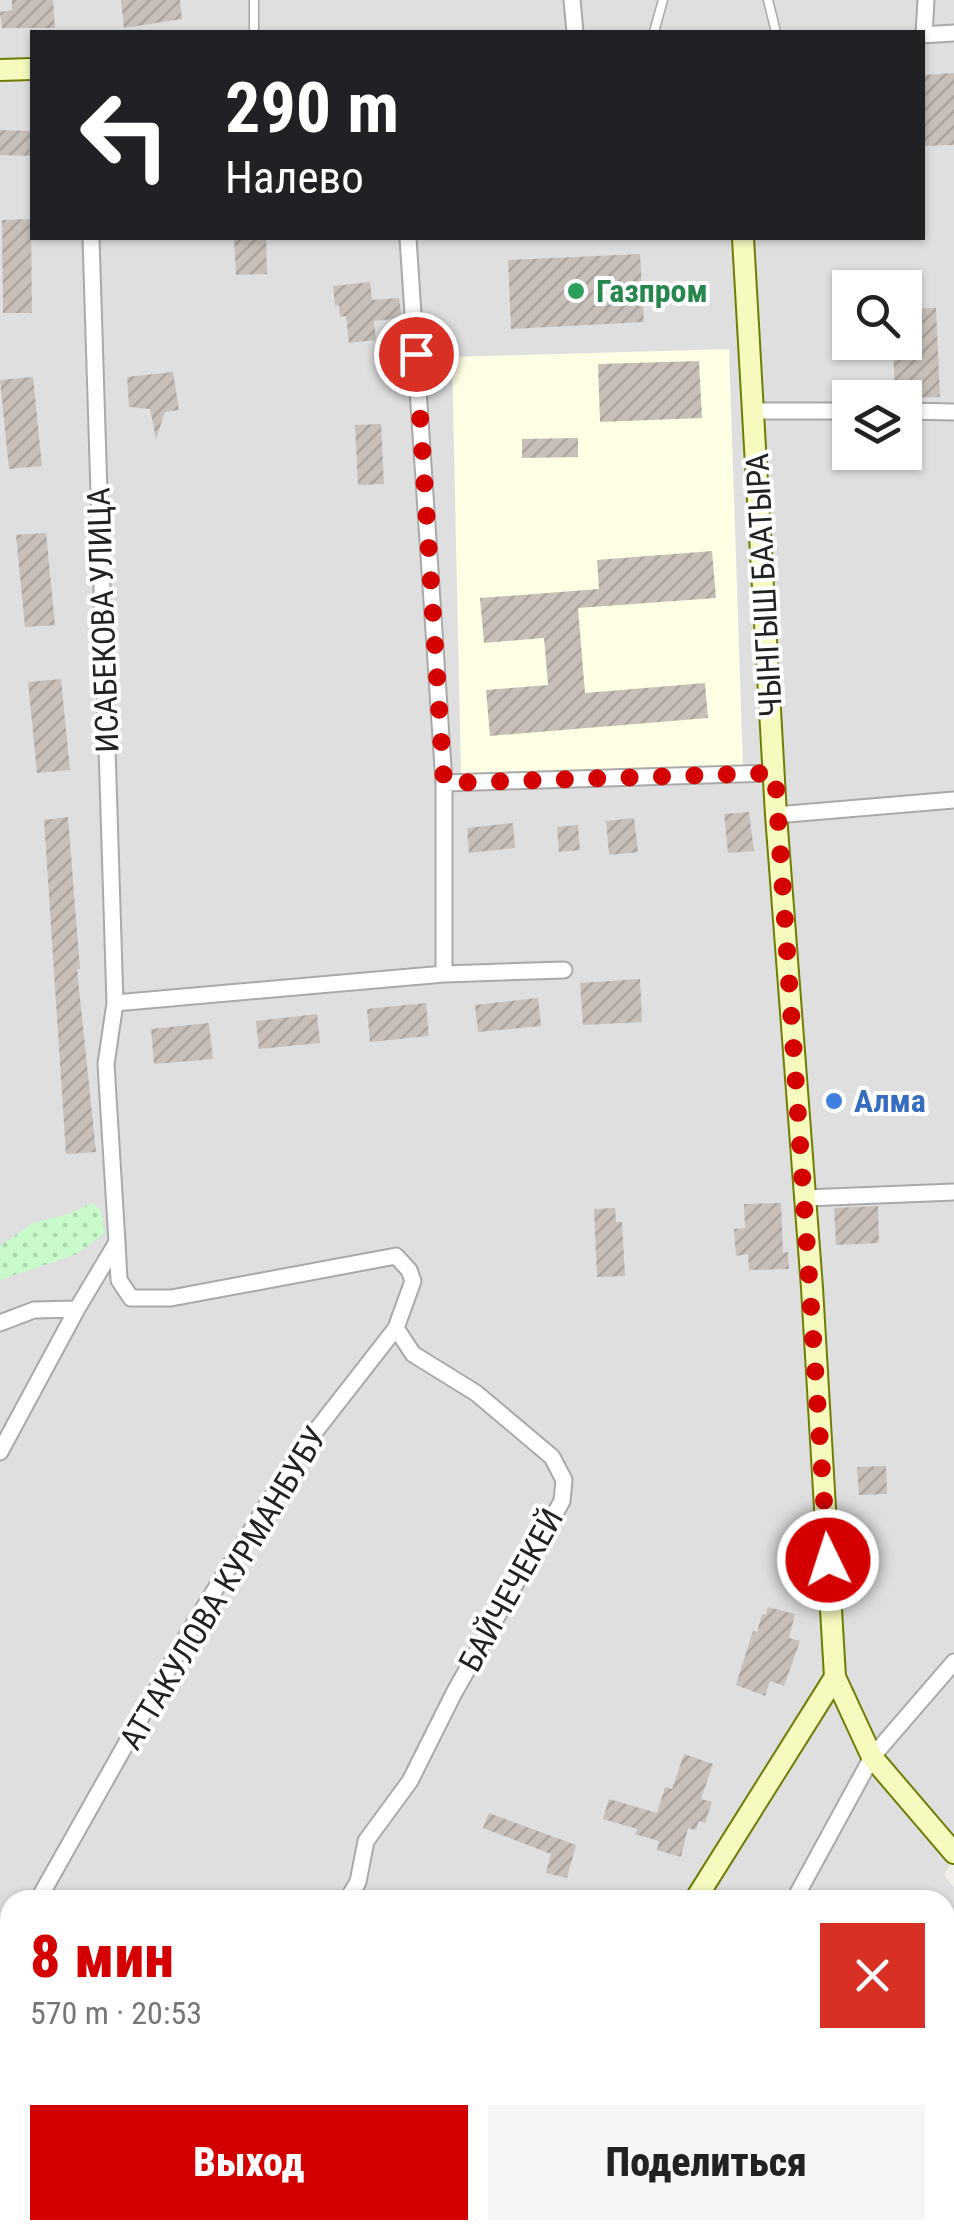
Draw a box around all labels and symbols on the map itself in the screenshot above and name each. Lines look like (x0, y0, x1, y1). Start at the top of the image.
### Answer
place label: Газпром (596, 272, 708, 310)
marker: Газпром (565, 280, 587, 302)
pin (374, 312, 459, 397)
street label: ЧЫНГЫШ БААТЫРА (738, 452, 790, 718)
street label: ИСАБЕКОВА УЛИЦА (79, 487, 127, 753)
place label: Алма (854, 1082, 926, 1120)
marker: Алма (823, 1090, 845, 1112)
street label: АТТАКУЛОВА КУРМАНБУБУ (112, 1420, 334, 1756)
street label: БАЙЧЕЧЕКЕЙ (451, 1502, 571, 1678)
position arrow (776, 1508, 880, 1612)

